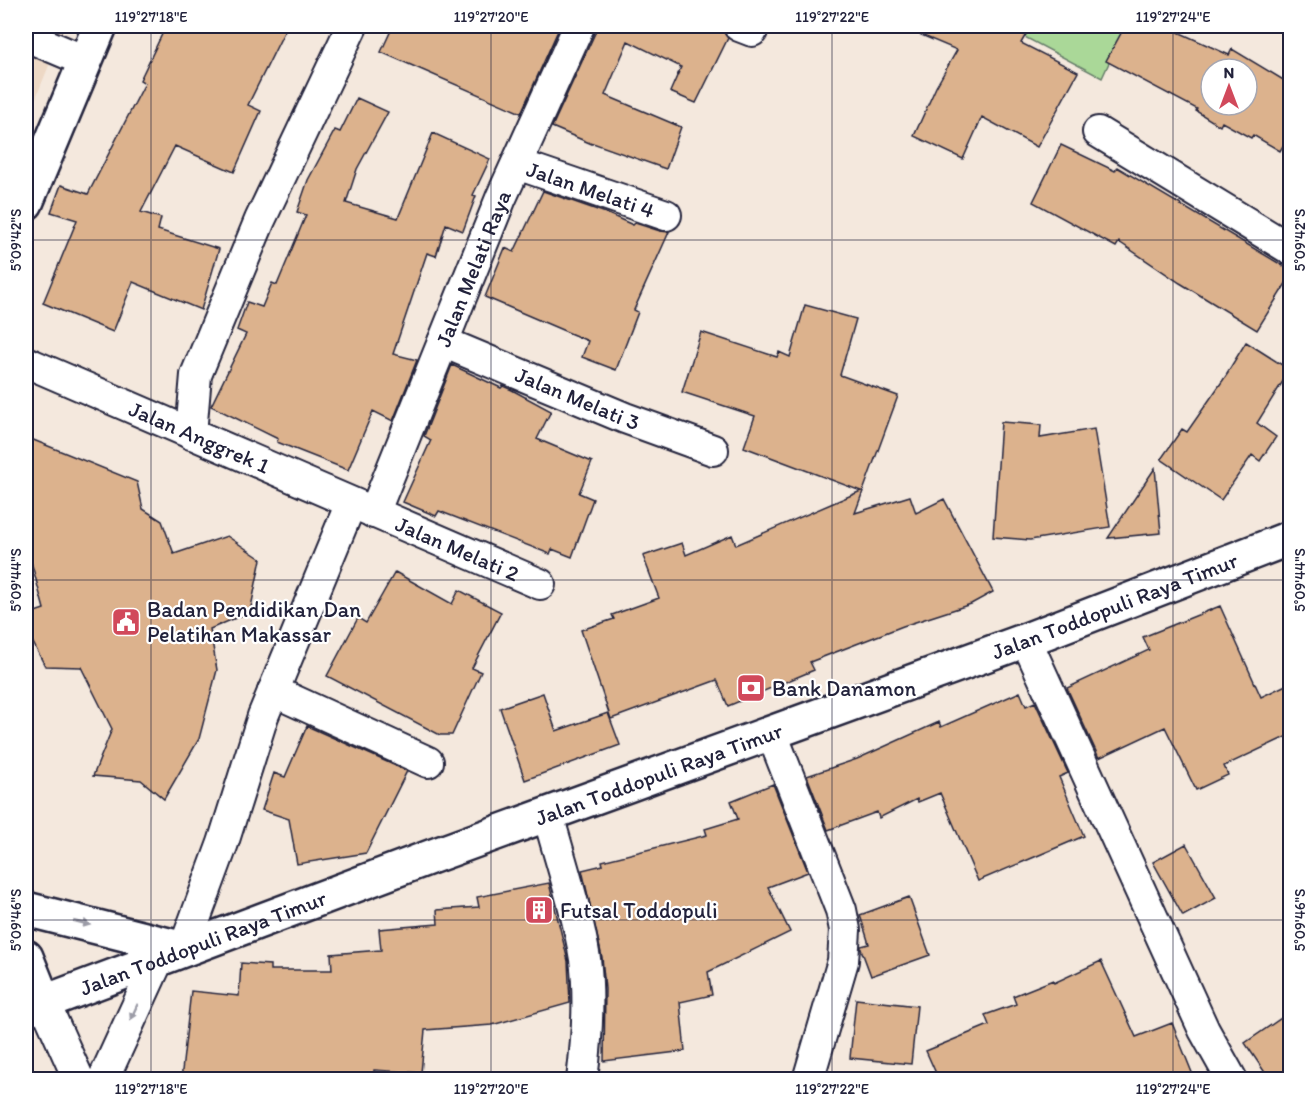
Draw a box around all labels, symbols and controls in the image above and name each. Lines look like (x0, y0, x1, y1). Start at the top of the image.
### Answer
text: 119°27'18"E (114, 8, 188, 26)
text: 119°27'20"E (453, 8, 529, 26)
text: 119°27'22"E (795, 8, 869, 26)
text: 119°27'24"E (1136, 8, 1210, 26)
north arrow (1199, 57, 1259, 117)
text: N (1224, 63, 1234, 82)
street label: Jalan Melati 4 (523, 155, 658, 224)
street label: Jalan Melati Raya (429, 185, 517, 351)
text: 5°09'42"S (7, 209, 25, 272)
text: 5°09'42"S (1291, 209, 1309, 272)
street label: Jalan Melati 3 (511, 361, 643, 436)
street label: Jalan Anggrek 1 (125, 395, 274, 480)
street label: Jalan Melati 2 (391, 510, 524, 588)
street label: Jalan Toddopuli Raya Timur (988, 546, 1242, 665)
text: 5°09'44"S (7, 548, 25, 612)
text: 5°09'44"S (1291, 548, 1309, 612)
place label: Badan Pendidikan Dan Pelatihan Makassar (147, 596, 361, 648)
public building icon: Badan Pendidikan Dan Pelatihan Makassar (110, 606, 142, 638)
bank icon: Bank Danamon (735, 672, 767, 704)
place label: Bank Danamon (772, 675, 917, 702)
street label: Jalan Toddopuli Raya Timur (531, 717, 786, 832)
street label: Jalan Toddopuli Raya Timur (76, 884, 330, 1002)
text: 5°09'46"S (7, 888, 25, 952)
text: 5°09'46"S (1291, 888, 1309, 952)
building icon: Futsal Toddopuli (523, 894, 555, 926)
place label: Futsal Toddopuli (560, 897, 717, 924)
one-way arrow (73, 919, 91, 929)
one-way arrow (130, 1003, 139, 1020)
text: 119°27'18"E (114, 1080, 188, 1098)
text: 119°27'20"E (453, 1080, 529, 1098)
text: 119°27'22"E (795, 1080, 869, 1098)
text: 119°27'24"E (1136, 1080, 1210, 1098)

